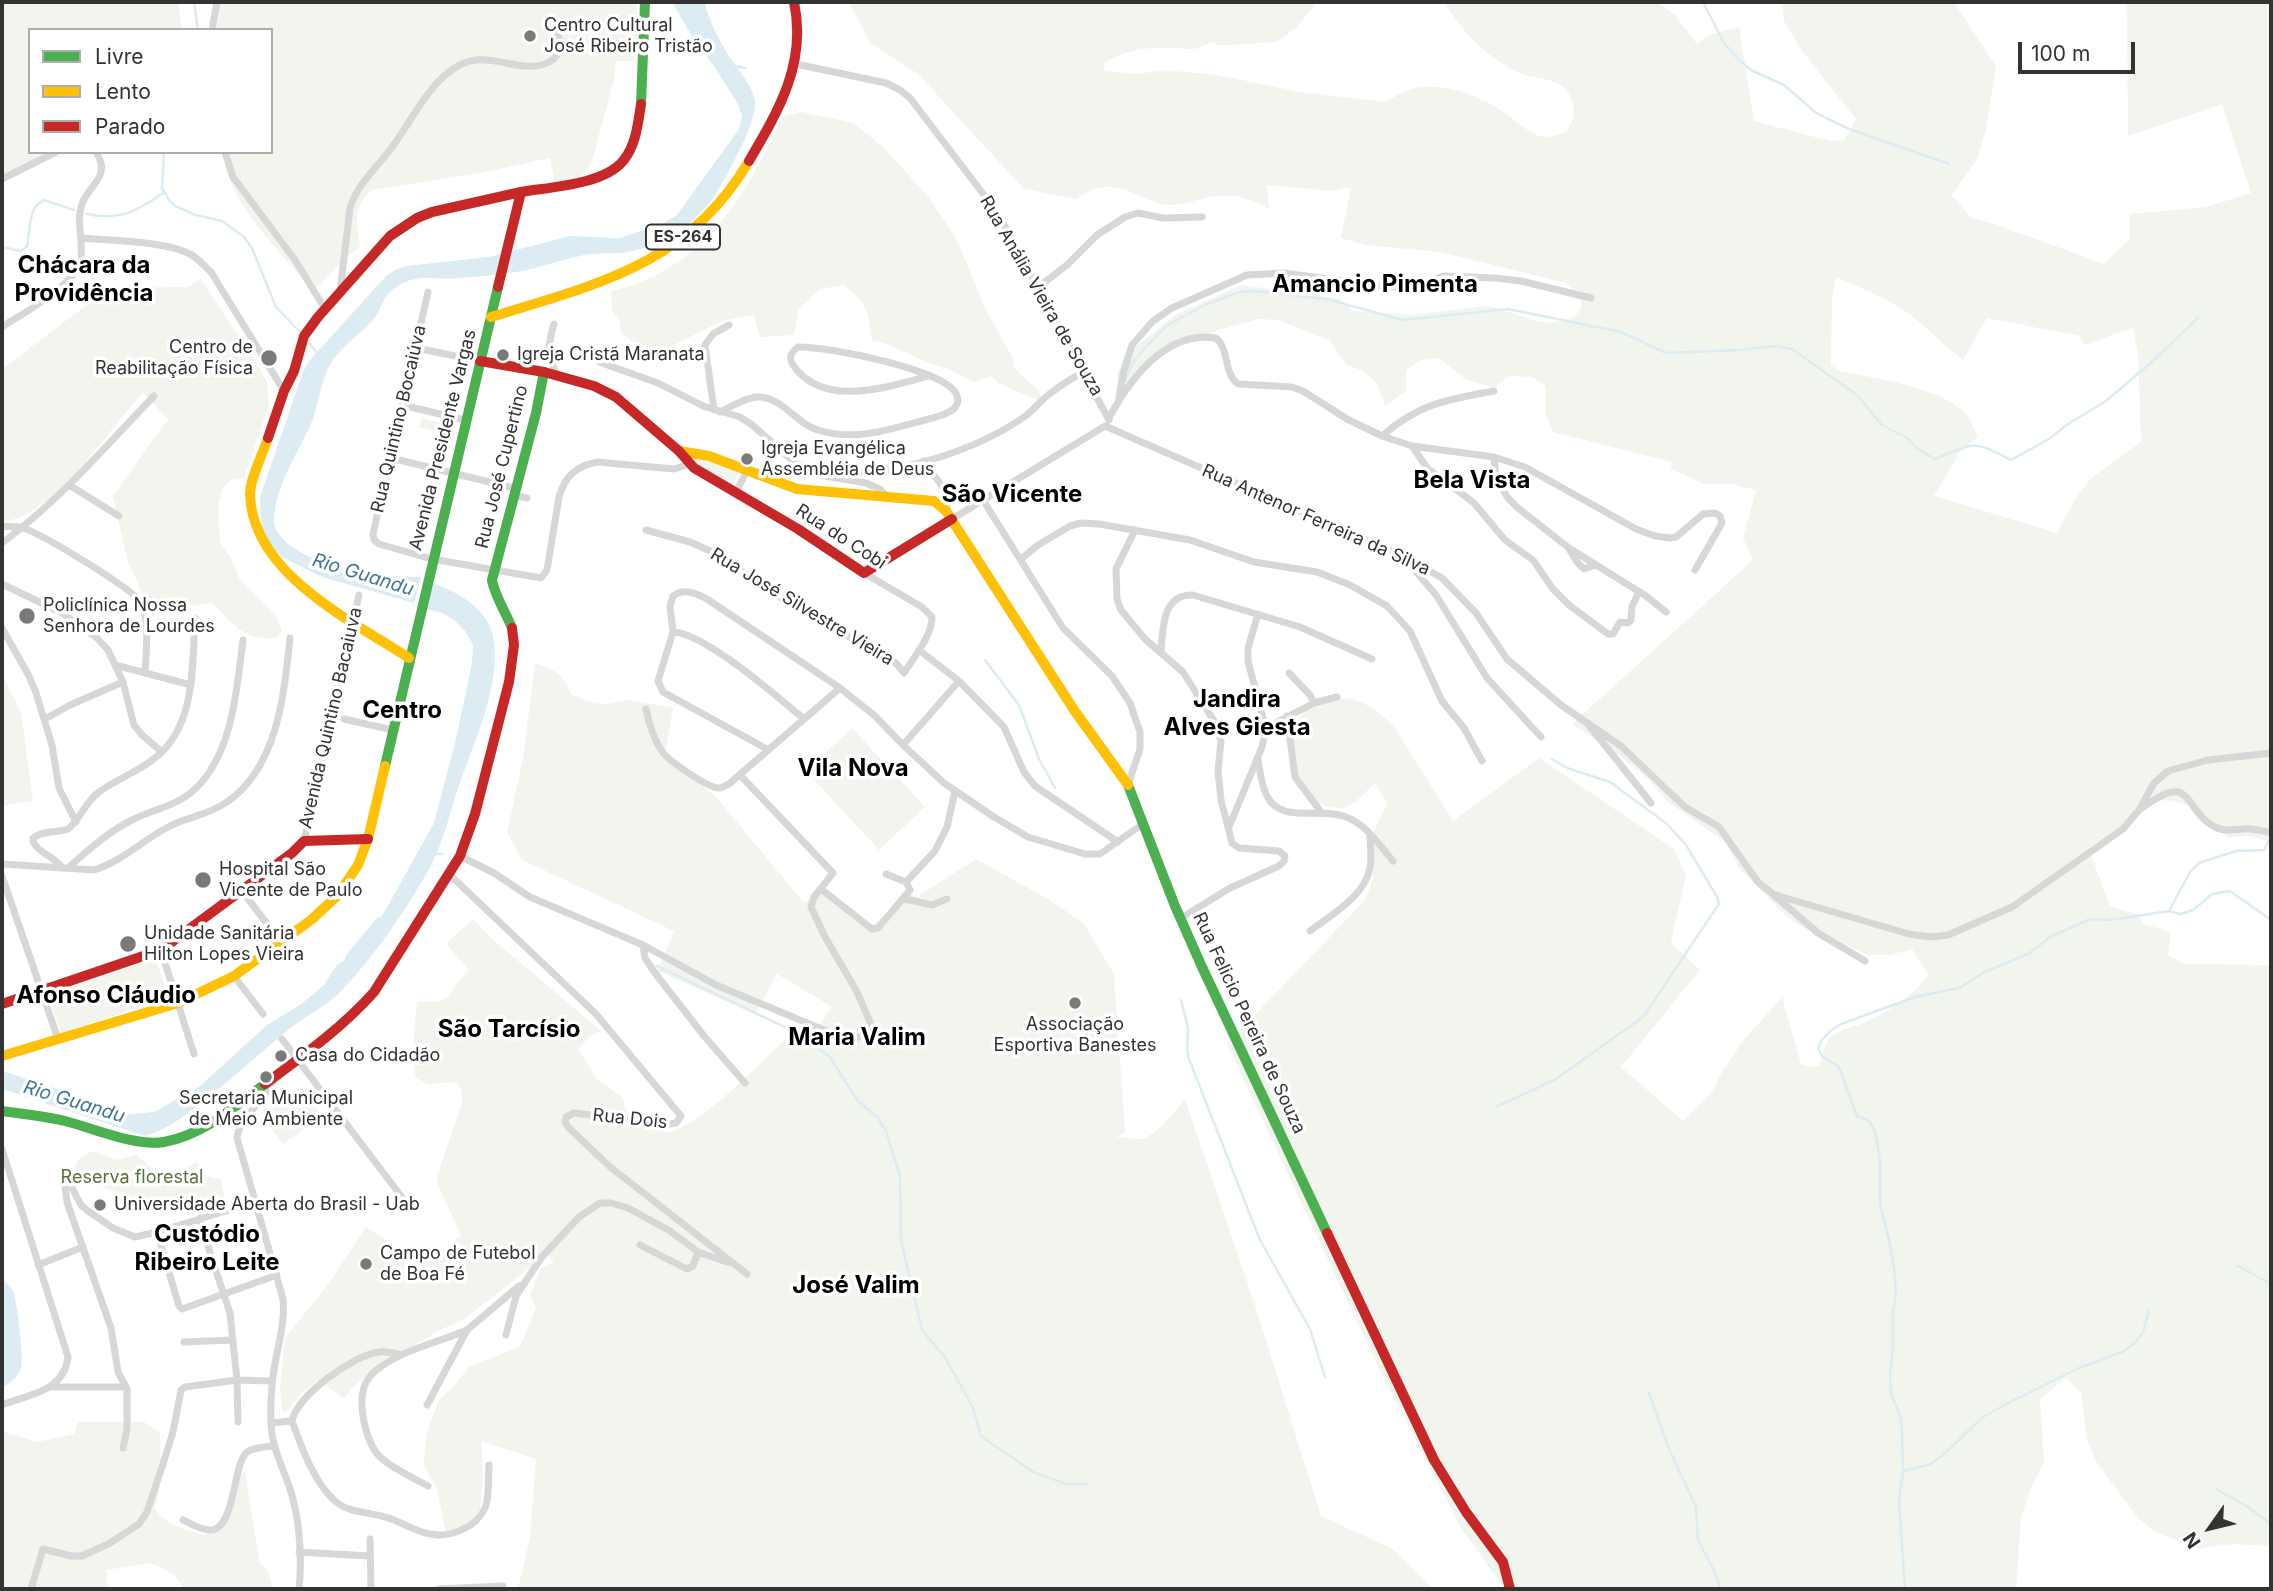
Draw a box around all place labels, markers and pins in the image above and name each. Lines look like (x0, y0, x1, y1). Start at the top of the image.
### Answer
place label: Centro Cultural José Ribeiro Tristão (544, 15, 713, 58)
marker: Centro Cultural José Ribeiro Tristão (522, 28, 538, 44)
place label: Centro de Reabilitação Física (95, 337, 253, 380)
place label: Igreja Cristã Maranata (517, 344, 705, 366)
marker: Igreja Cristã Maranata (495, 347, 511, 363)
marker: Centro de Reabilitação Física (259, 348, 279, 368)
place label: Igreja Evangélica Assembléia de Deus (761, 438, 934, 480)
marker: Igreja Evangélica Assembléia de Deus (739, 451, 755, 467)
place label: Policlínica Nossa Senhora de Lourdes (43, 595, 215, 638)
marker: Policlínica Nossa Senhora de Lourdes (17, 606, 37, 626)
place label: Hospital São Vicente de Paulo (219, 859, 362, 902)
marker: Hospital São Vicente de Paulo (193, 870, 213, 890)
place label: Unidade Sanitária Hilton Lopes Vieira (144, 923, 304, 965)
marker: Unidade Sanitária Hilton Lopes Vieira (118, 934, 138, 954)
marker: Associação Esportiva Banestes (1067, 995, 1083, 1011)
place label: Associação Esportiva Banestes (994, 1014, 1156, 1056)
place label: Casa do Cidadão (295, 1045, 440, 1067)
marker: Casa do Cidadão (273, 1048, 289, 1064)
marker: Secretaria Municipal de Meio Ambiente (258, 1069, 274, 1085)
place label: Secretaria Municipal de Meio Ambiente (179, 1088, 353, 1130)
place label: Universidade Aberta do Brasil - Uab (114, 1194, 420, 1216)
marker: Universidade Aberta do Brasil - Uab (92, 1197, 108, 1213)
place label: Campo de Futebol de Boa Fé (380, 1243, 536, 1286)
marker: Campo de Futebol de Boa Fé (358, 1256, 374, 1272)

